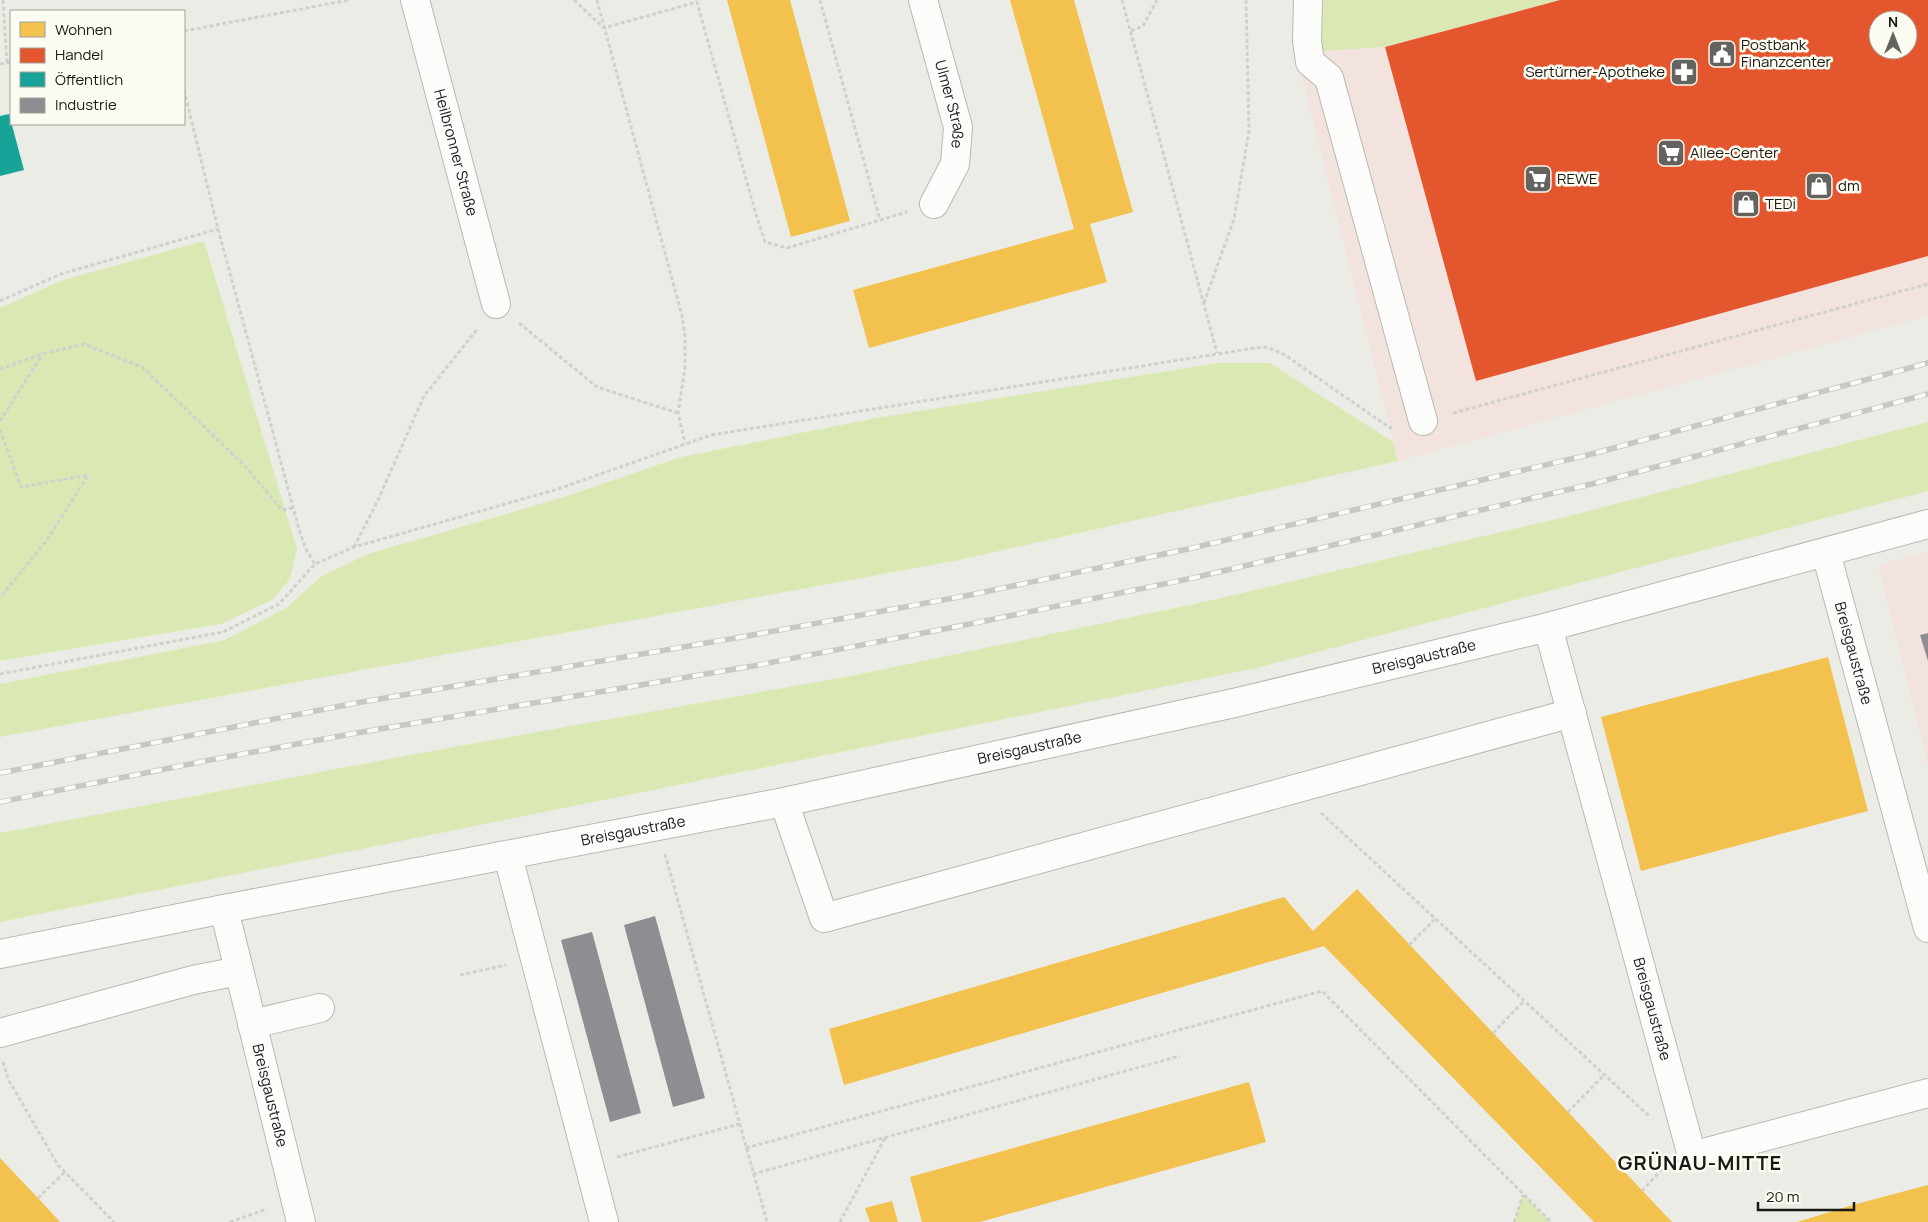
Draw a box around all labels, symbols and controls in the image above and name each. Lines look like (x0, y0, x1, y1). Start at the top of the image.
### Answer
legend (10, 10, 185, 125)
north arrow (1868, 10, 1918, 60)
text: N (1888, 12, 1898, 31)
text: Wohnen (55, 19, 112, 40)
place label: Postbank Finanzcenter (1741, 34, 1832, 72)
public building icon: Postbank Finanzcenter (1707, 39, 1737, 69)
text: Handel (55, 44, 104, 65)
pharmacy icon: Sertürner-Apotheke (1669, 57, 1699, 87)
street label: Ulmer Straße (930, 58, 970, 150)
place label: Sertürner-Apotheke (1525, 61, 1665, 82)
text: Öffentlich (55, 69, 123, 90)
street label: Heilbronner Straße (429, 87, 483, 219)
text: Industrie (55, 94, 117, 115)
supermarket icon: Allee-Center (1656, 138, 1686, 168)
place label: Allee-Center (1690, 142, 1779, 163)
supermarket icon: REWE (1523, 164, 1553, 194)
place label: REWE (1557, 168, 1598, 189)
shop icon: dm (1804, 171, 1834, 201)
place label: dm (1838, 175, 1860, 196)
shop icon: TEDi (1731, 189, 1761, 219)
place label: TEDi (1765, 193, 1796, 214)
street label: Breisgaustraße (1830, 599, 1878, 707)
street label: Breisgaustraße (1370, 634, 1478, 679)
street label: Breisgaustraße (975, 726, 1084, 769)
street label: Breisgaustraße (579, 810, 687, 851)
street label: Breisgaustraße (1628, 955, 1677, 1063)
street label: Breisgaustraße (248, 1041, 293, 1149)
district label: GRÜNAU-MITTE (1618, 1149, 1782, 1176)
scale bar (1758, 1180, 1854, 1212)
text: 20 m (1766, 1186, 1799, 1207)

